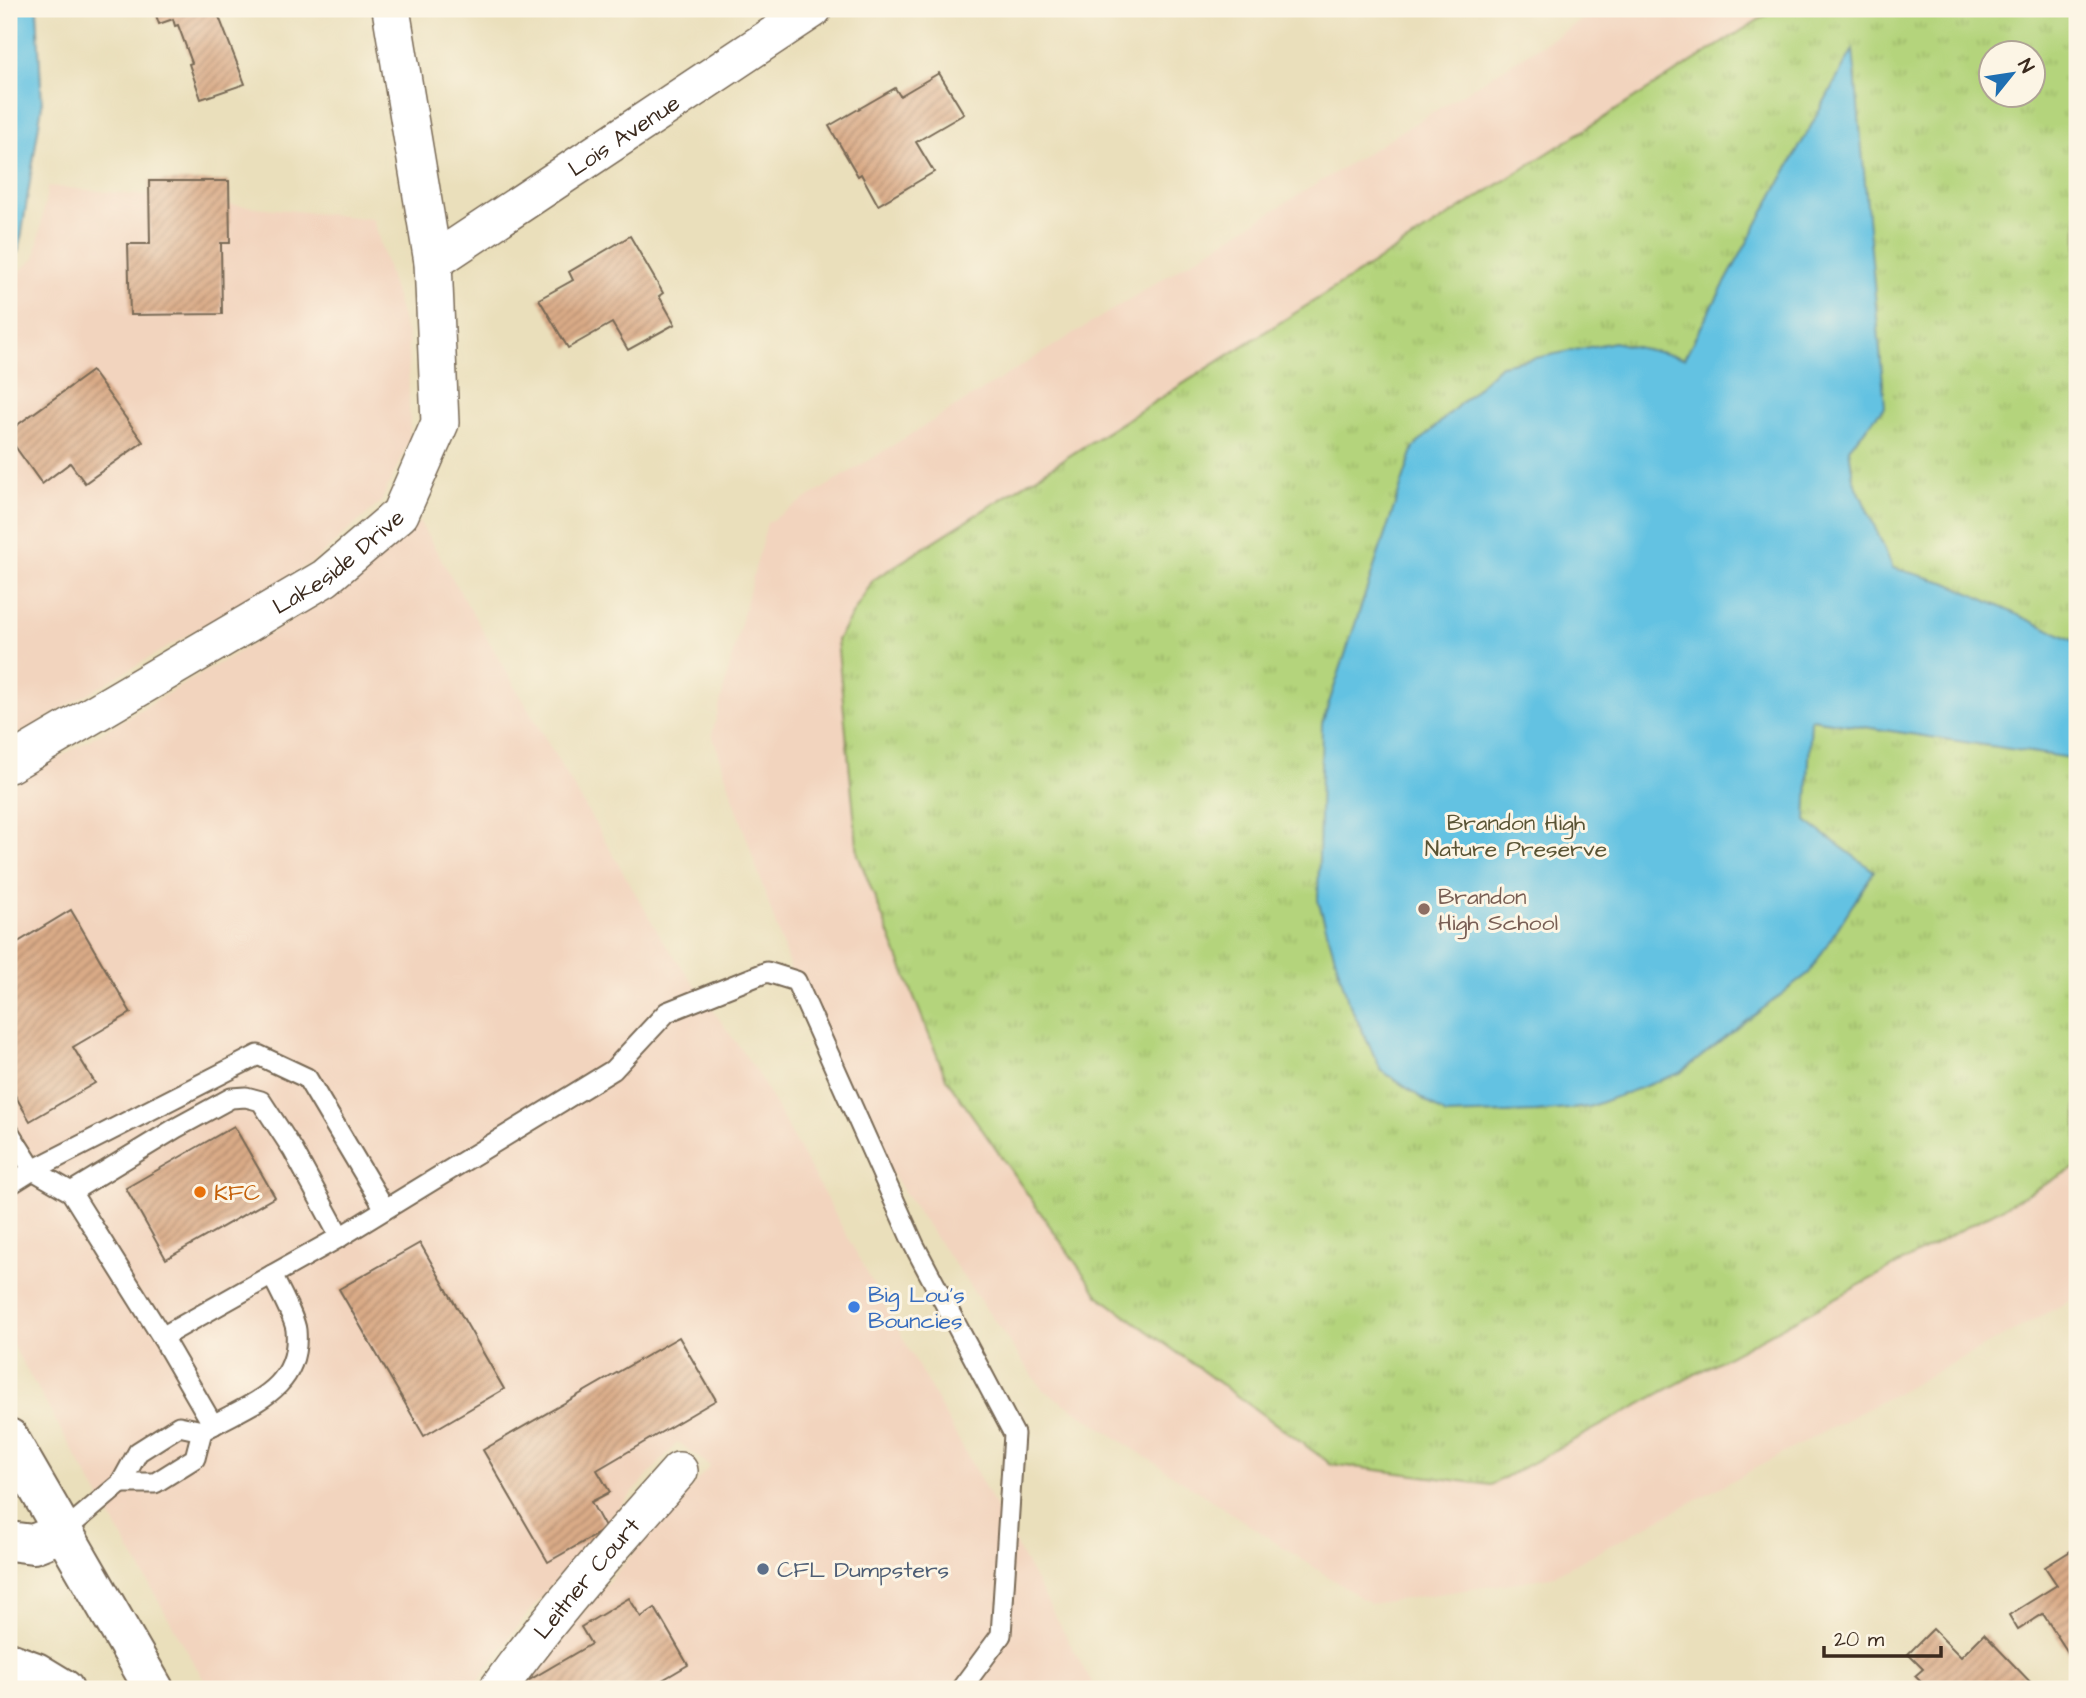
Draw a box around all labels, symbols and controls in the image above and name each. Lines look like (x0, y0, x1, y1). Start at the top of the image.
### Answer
north arrow (1978, 38, 2048, 108)
text: N (2011, 54, 2040, 78)
street label: Lois Avenue (562, 87, 686, 185)
street label: Lakeside Drive (267, 502, 412, 622)
park label: Brandon High Nature Preserve (1425, 807, 1607, 865)
place label: Brandon High School (1438, 881, 1558, 940)
marker: Brandon High School (1416, 901, 1432, 917)
place label: KFC (214, 1177, 260, 1209)
marker: KFC (192, 1184, 208, 1200)
place label: Big Lou's Bouncies (868, 1279, 965, 1337)
marker: Big Lou's Bouncies (846, 1299, 862, 1315)
street label: Leitner Court (526, 1510, 648, 1646)
place label: CFL Dumpsters (777, 1554, 949, 1586)
marker: CFL Dumpsters (755, 1561, 771, 1577)
scale bar (1824, 1614, 1941, 1658)
text: 20 m (1834, 1625, 1885, 1654)

